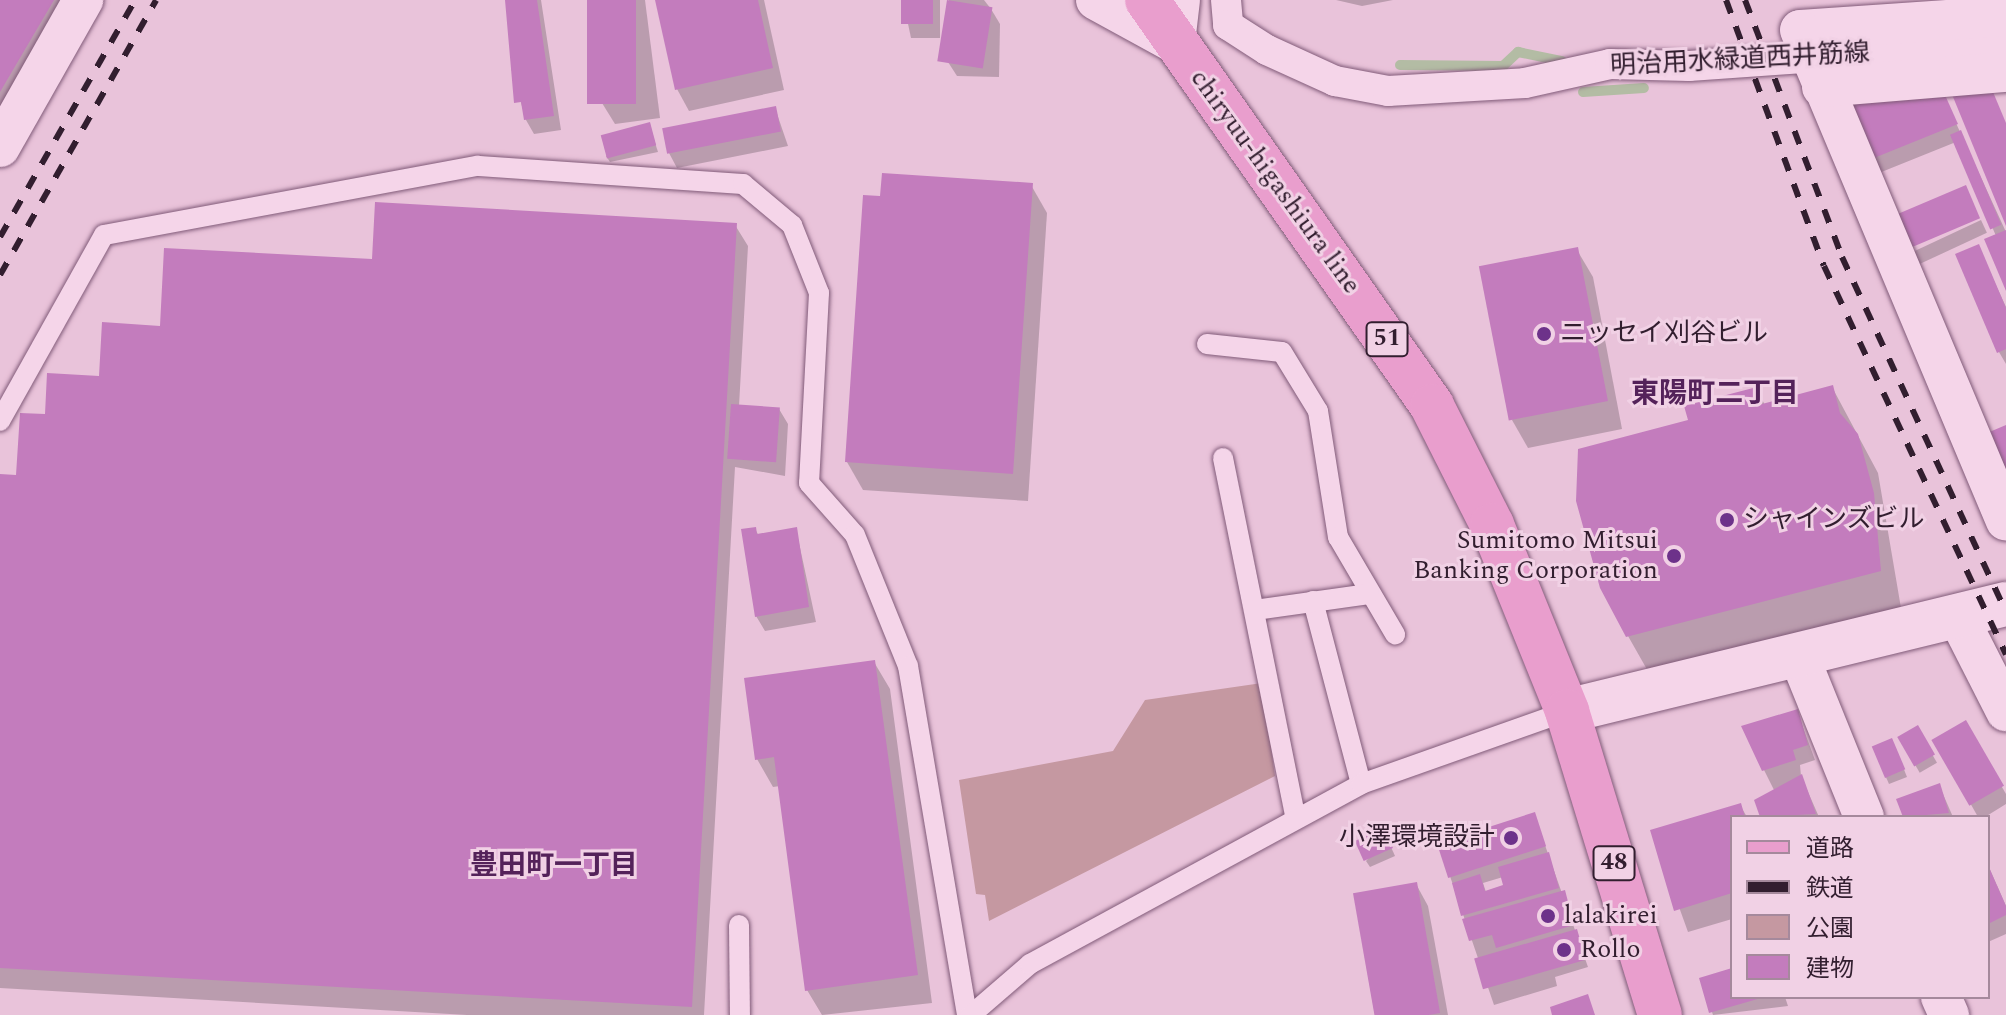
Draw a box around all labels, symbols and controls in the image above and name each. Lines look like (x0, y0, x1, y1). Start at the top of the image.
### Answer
street label: 明治用水緑道西井筋線 (1609, 38, 1871, 82)
street label: chiryuu-higashiura line (1183, 64, 1367, 300)
place label: ニッセイ刈谷ビル (1560, 318, 1768, 350)
road number: 51 (1365, 319, 1409, 359)
marker: ニッセイ刈谷ビル (1535, 325, 1553, 343)
district label: 東陽町二丁目 (1631, 377, 1799, 411)
place label: シャインズビル (1743, 504, 1925, 536)
marker: シャインズビル (1718, 511, 1736, 529)
place label: Sumitomo Mitsui Banking Corporation (1413, 525, 1658, 586)
marker: Sumitomo Mitsui Banking Corporation (1665, 547, 1683, 565)
legend (1730, 815, 1990, 999)
place label: 小澤環境設計 (1339, 822, 1495, 854)
marker: 小澤環境設計 (1502, 829, 1520, 847)
text: 道路 (1806, 831, 1854, 867)
road number: 48 (1592, 843, 1636, 883)
district label: 豊田町一丁目 (470, 849, 638, 883)
text: 鉄道 (1806, 871, 1854, 907)
place label: lalakirei (1564, 900, 1658, 932)
marker: lalakirei (1539, 907, 1557, 925)
text: 公園 (1806, 911, 1854, 947)
place label: Rollo (1580, 934, 1641, 966)
marker: Rollo (1555, 941, 1573, 959)
text: 建物 (1806, 951, 1854, 987)

